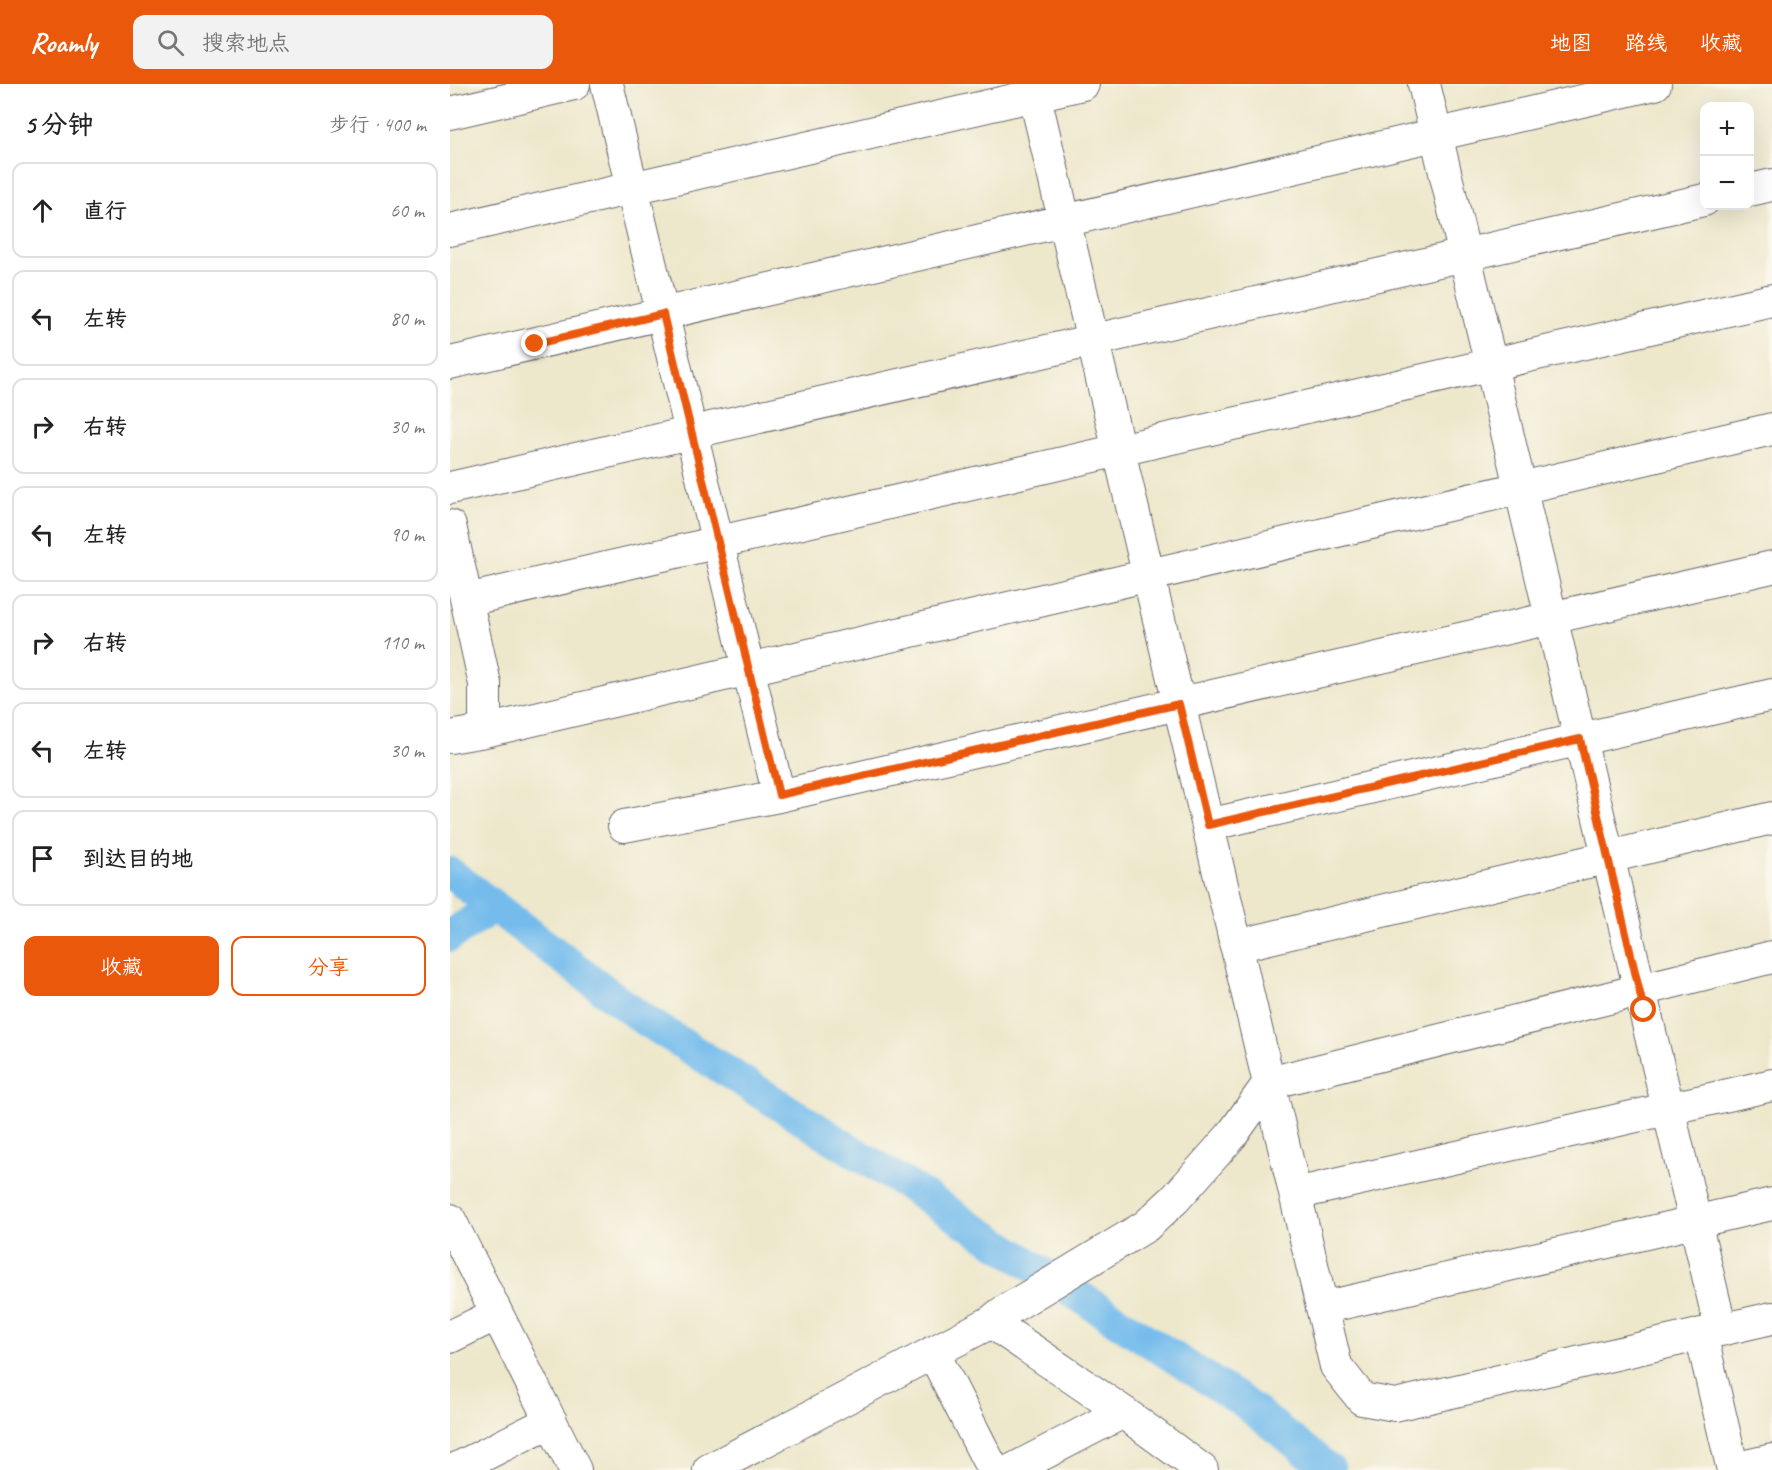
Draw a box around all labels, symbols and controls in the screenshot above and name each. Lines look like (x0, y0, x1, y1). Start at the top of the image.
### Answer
search box (133, 15, 553, 69)
text: Roamly (30, 25, 97, 60)
icon: search (154, 26, 187, 59)
text: 搜索地点 (202, 29, 290, 57)
text: 地图 (1550, 30, 1592, 56)
text: 路线 (1625, 30, 1667, 56)
text: 收藏 (1700, 30, 1742, 56)
map controls (1700, 102, 1754, 210)
button: + (1700, 102, 1754, 156)
text: 5 分钟 (24, 108, 94, 141)
text: 步行 · 400 m (330, 112, 426, 137)
button: − (1700, 156, 1754, 210)
icon: ahead (26, 194, 59, 227)
text: 直行 (83, 197, 127, 225)
text: 60 m (390, 198, 424, 223)
icon: left (26, 302, 59, 335)
text: 左转 (83, 305, 127, 333)
text: 80 m (390, 306, 424, 331)
route end (521, 330, 547, 356)
icon: right (26, 410, 59, 443)
text: 右转 (83, 413, 127, 441)
text: 30 m (390, 414, 424, 439)
icon: left (26, 518, 59, 551)
text: 左转 (83, 521, 127, 549)
text: 90 m (390, 522, 424, 547)
icon: right (26, 626, 59, 659)
text: 右转 (83, 629, 127, 657)
text: 110 m (381, 630, 424, 655)
icon: left (26, 734, 59, 767)
text: 左转 (83, 737, 127, 765)
text: 30 m (390, 738, 424, 763)
icon: arrive (26, 842, 59, 875)
text: 到达目的地 (83, 845, 193, 873)
button: 收藏 (24, 936, 219, 996)
button: 分享 (231, 936, 426, 996)
route start (1630, 996, 1656, 1022)

